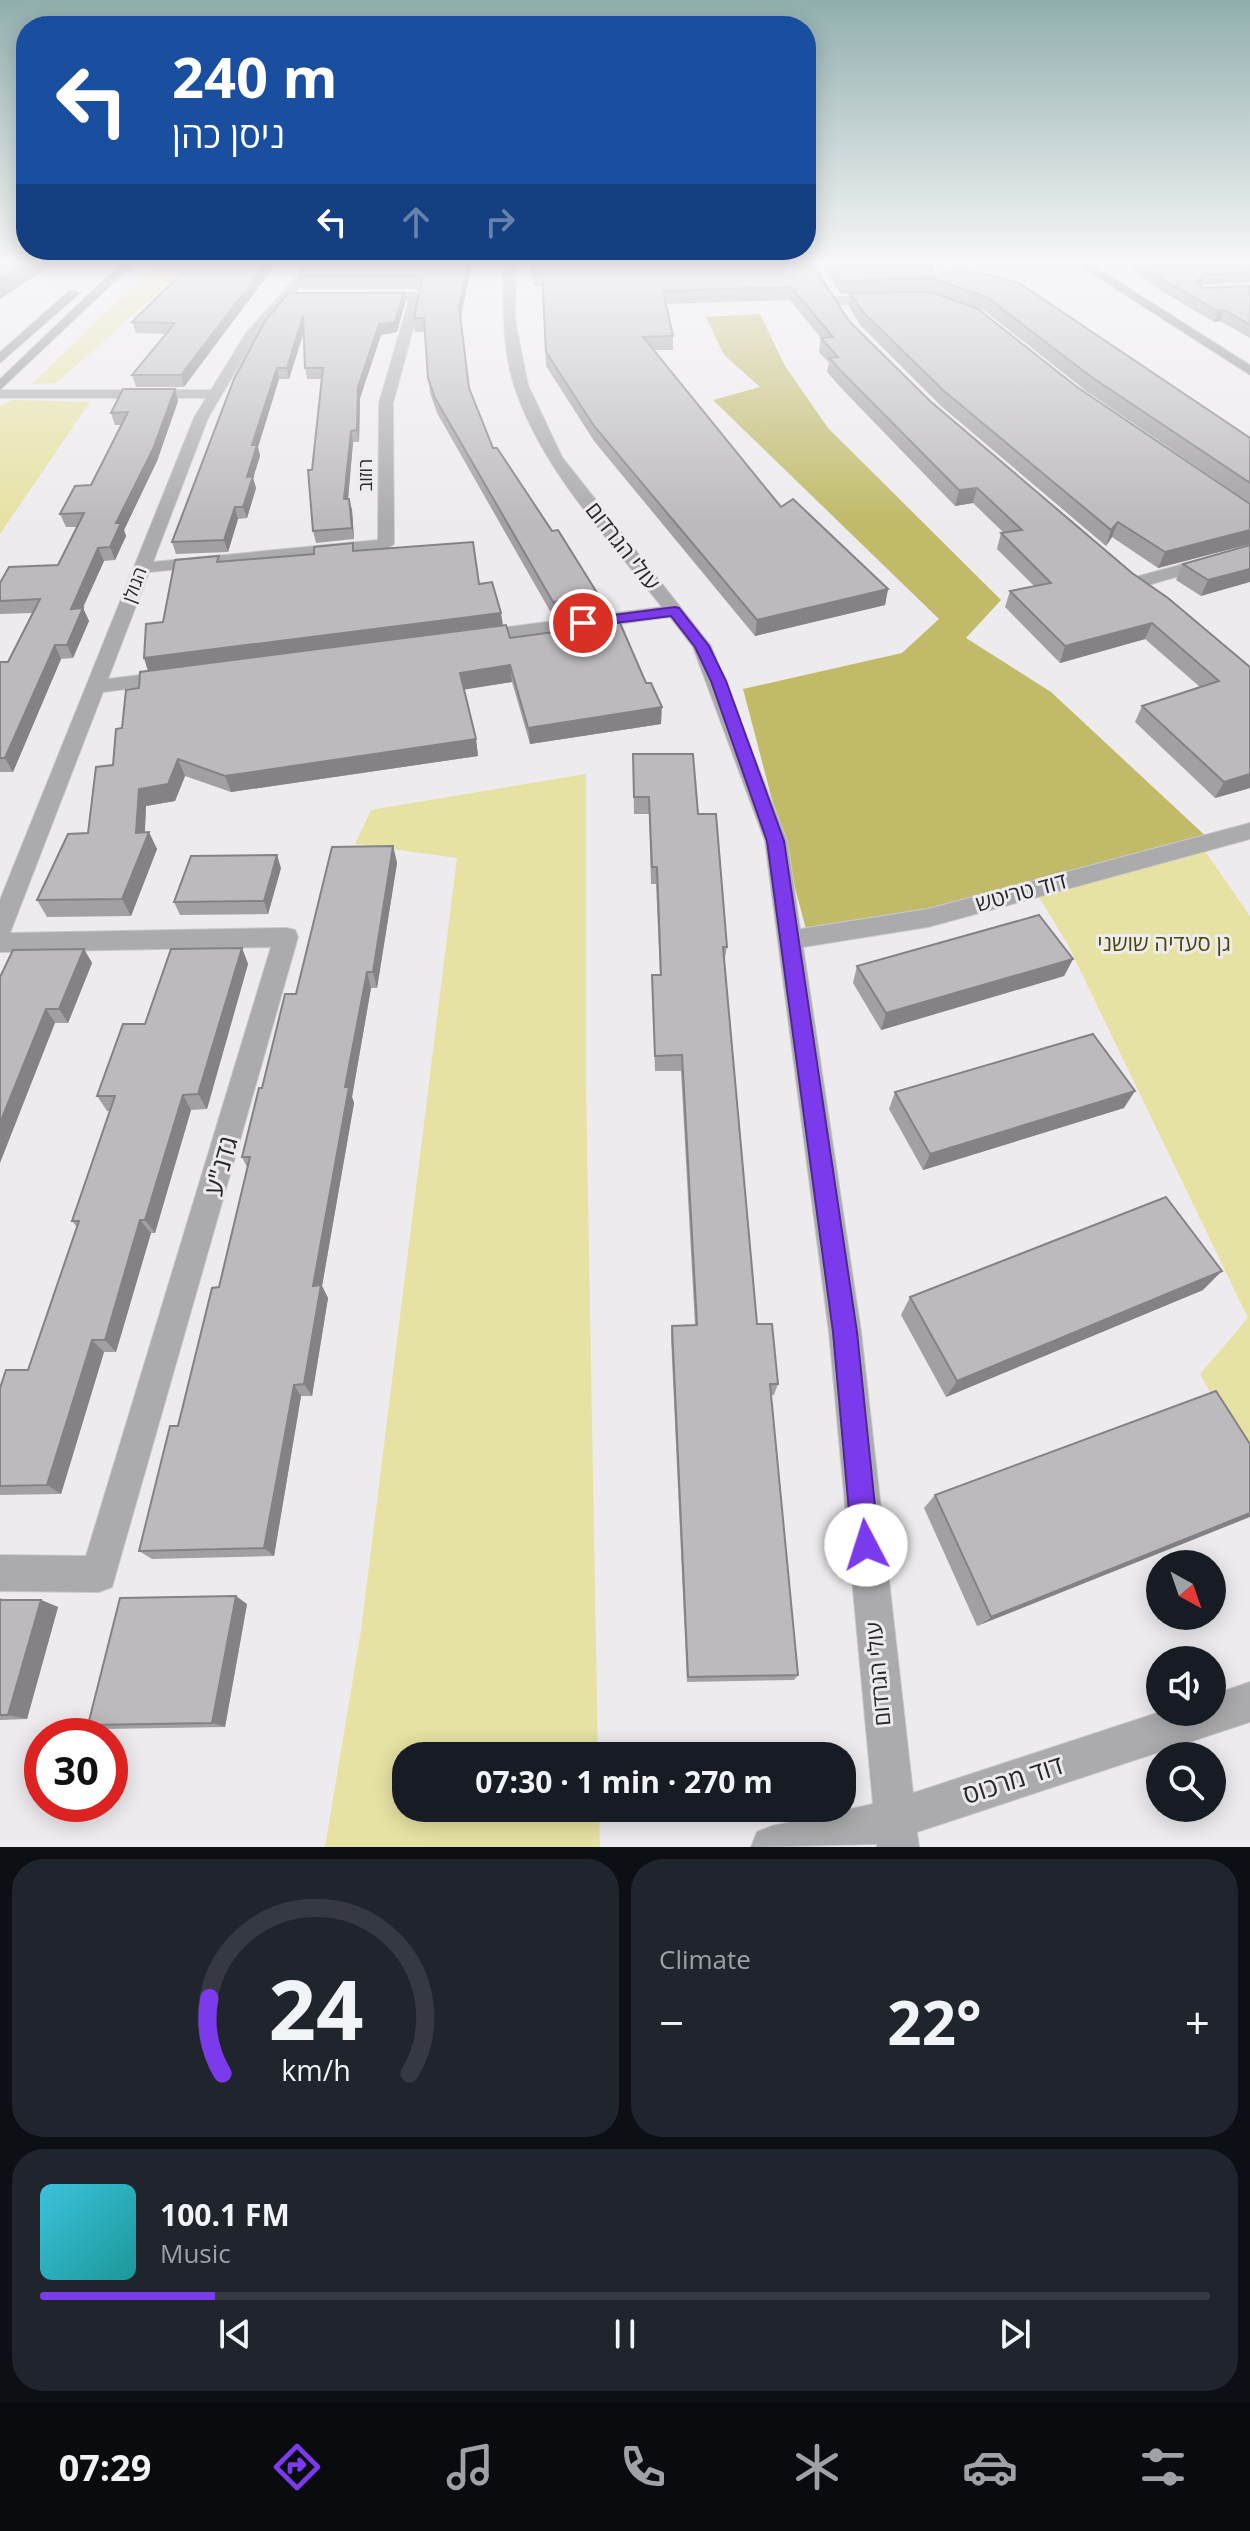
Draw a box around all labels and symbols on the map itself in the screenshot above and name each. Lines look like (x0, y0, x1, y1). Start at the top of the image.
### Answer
street label: רוזוב (353, 459, 377, 491)
street label: עולי הגרדום (580, 495, 668, 596)
street label: הגולן (116, 563, 152, 606)
pin (549, 589, 617, 657)
street label: דוד טריטש (972, 865, 1069, 918)
park label: גן סעדיה שושני (1097, 927, 1231, 957)
street label: גדנ"ע (194, 1132, 246, 1200)
position arrow (824, 1503, 908, 1587)
north arrow (1146, 1550, 1226, 1630)
street label: עולי הגרדום (858, 1621, 896, 1727)
speed limit sign: 30 (24, 1718, 128, 1822)
street label: דוד מרכוס (958, 1746, 1067, 1812)

